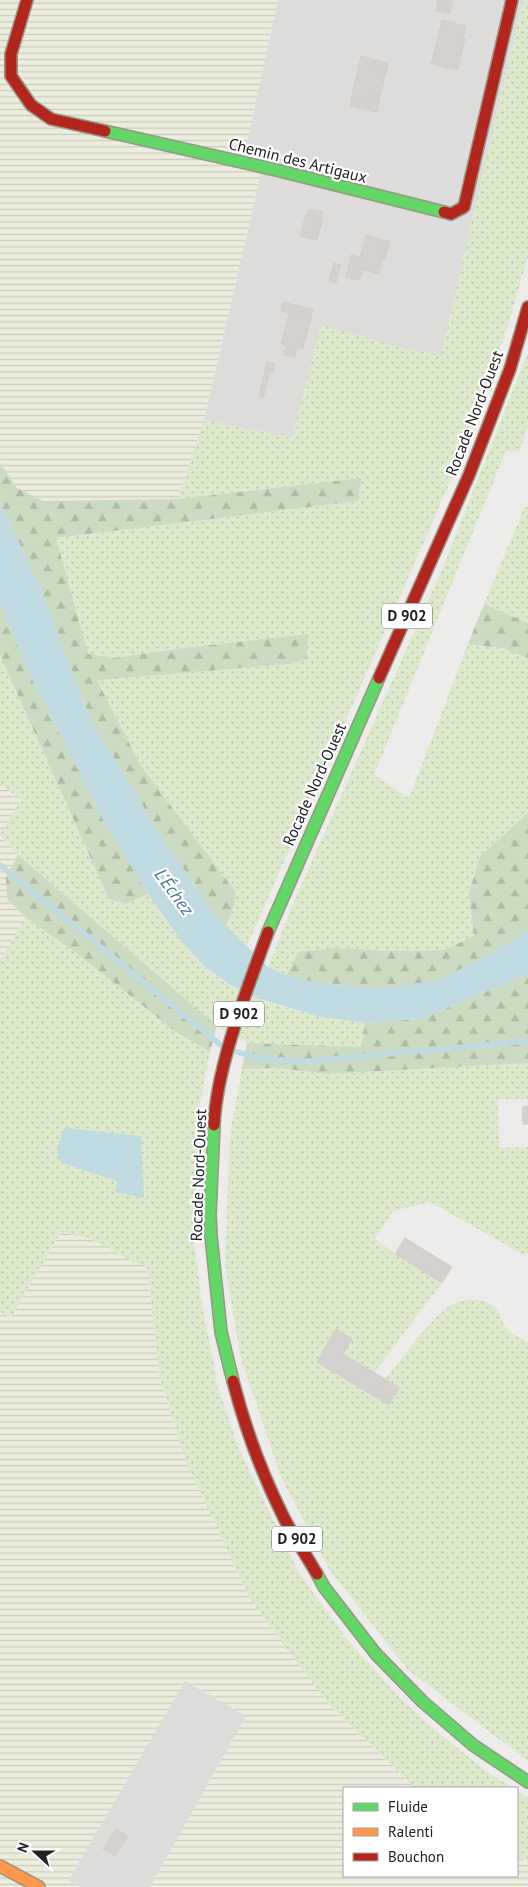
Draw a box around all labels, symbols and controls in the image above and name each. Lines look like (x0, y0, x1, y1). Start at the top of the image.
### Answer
street label: Chemin des Artigaux (227, 133, 369, 187)
street label: Rocade Nord-Ouest (441, 347, 507, 478)
road number: D 902 (382, 604, 432, 628)
street label: Rocade Nord-Ouest (278, 719, 350, 849)
water label: L'Échez (150, 864, 199, 920)
road number: D 902 (214, 1002, 264, 1026)
street label: Rocade Nord-Ouest (186, 1108, 210, 1242)
road number: D 902 (272, 1526, 322, 1552)
legend (343, 1787, 518, 1877)
text: Fluide (388, 1797, 428, 1816)
text: Ralenti (388, 1822, 434, 1841)
north arrow (10, 1827, 60, 1877)
text: N (13, 1840, 33, 1855)
text: Bouchon (388, 1847, 444, 1866)

